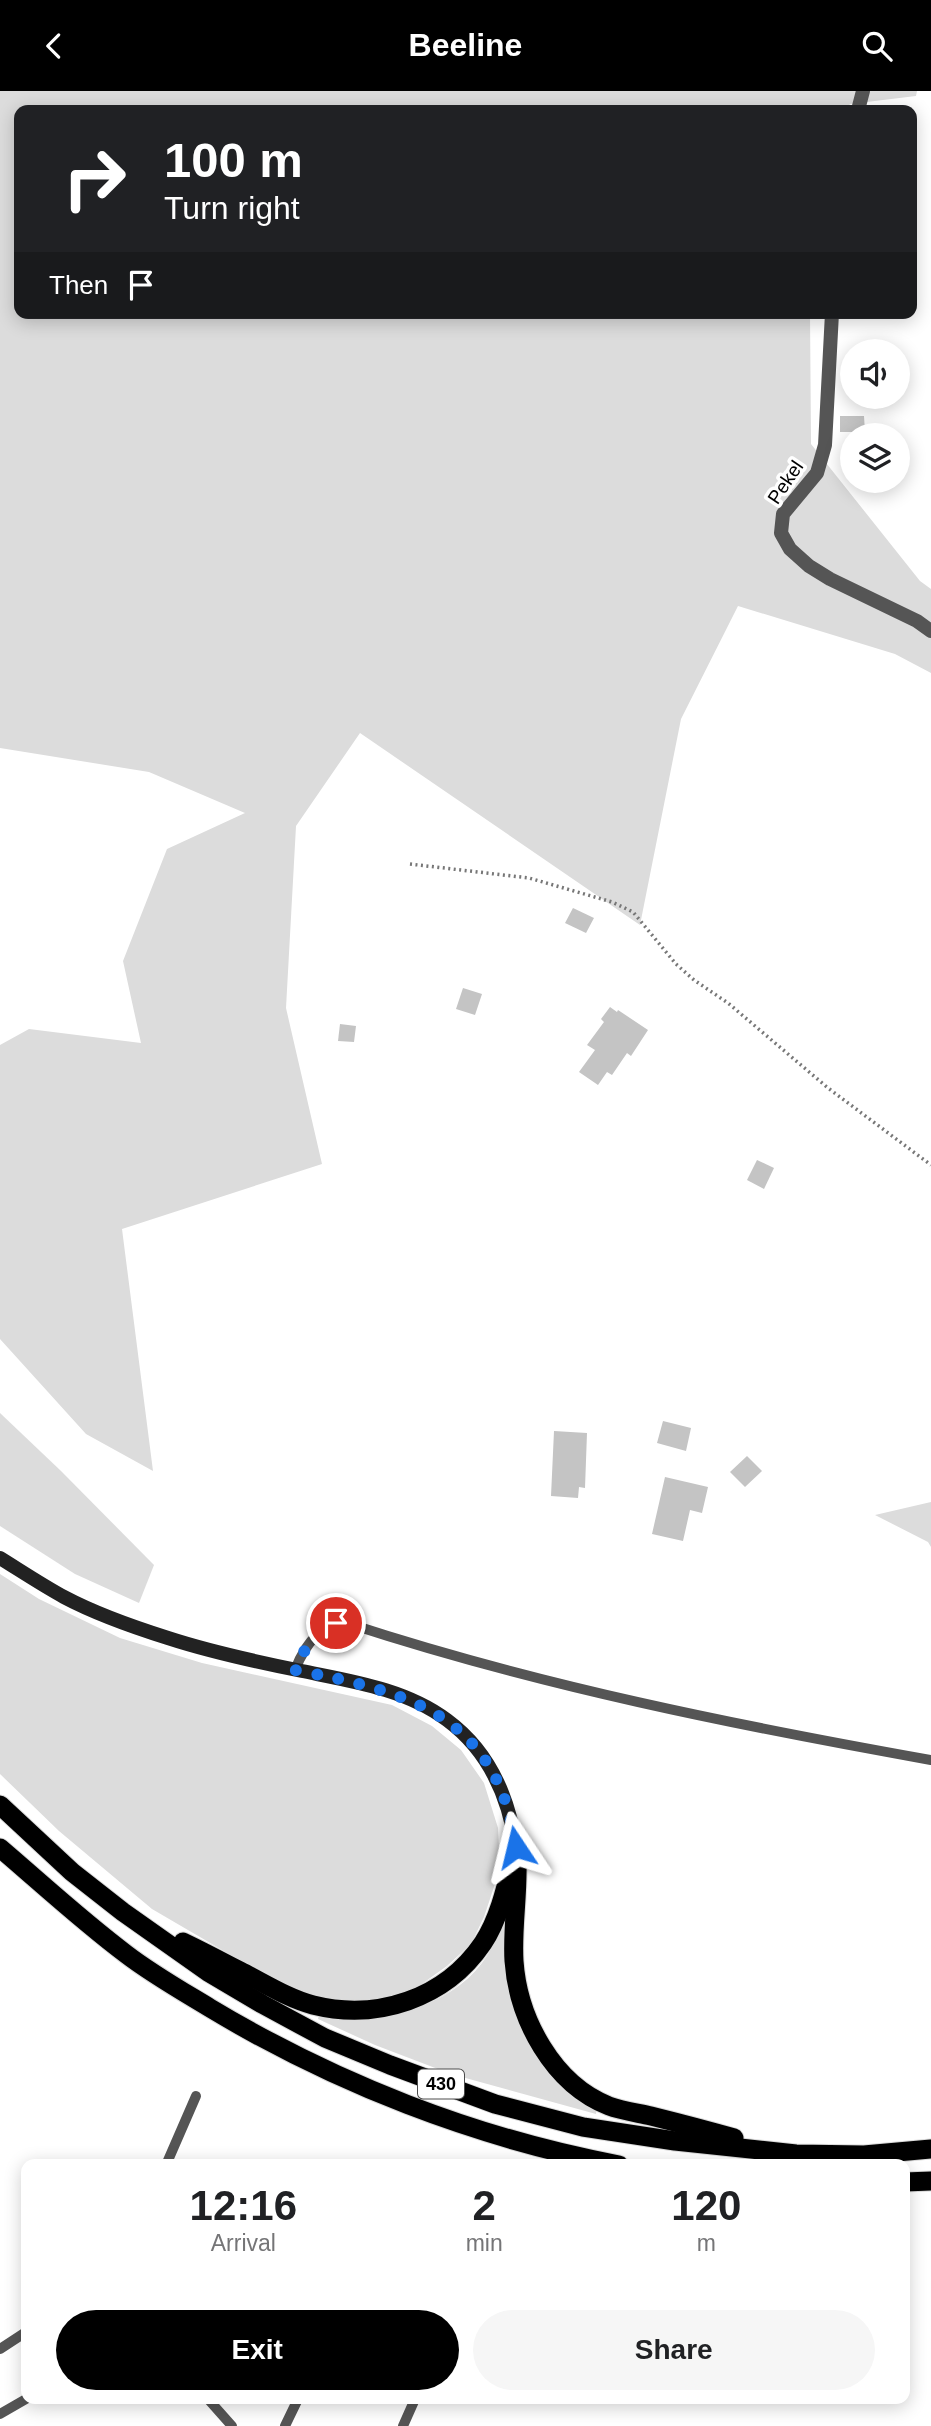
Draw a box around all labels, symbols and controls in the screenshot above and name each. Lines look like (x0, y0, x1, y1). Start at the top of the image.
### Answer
icon: back (35, 27, 73, 65)
text: Beeline (409, 27, 522, 63)
icon: search (858, 27, 896, 65)
icon: right (49, 133, 140, 224)
text: 100 m (164, 133, 303, 187)
text: Turn right (164, 190, 300, 226)
icon: arrive (122, 266, 160, 304)
text: Then (49, 270, 108, 300)
map controls (840, 339, 910, 493)
button: sound (840, 339, 910, 409)
button: layers (840, 423, 910, 493)
street label: Pekel (763, 457, 807, 508)
pin (306, 1593, 366, 1653)
icon: arrive (317, 1604, 355, 1642)
position arrow (479, 1810, 553, 1884)
road number: 430 (418, 2070, 464, 2099)
text: 12:16 (190, 2182, 297, 2229)
text: 2 (472, 2182, 496, 2229)
text: 120 (671, 2182, 741, 2229)
text: Arrival (211, 2230, 276, 2256)
text: min (466, 2230, 503, 2256)
text: m (697, 2230, 716, 2256)
button: Exit (56, 2310, 459, 2390)
button: Share (473, 2310, 875, 2390)

